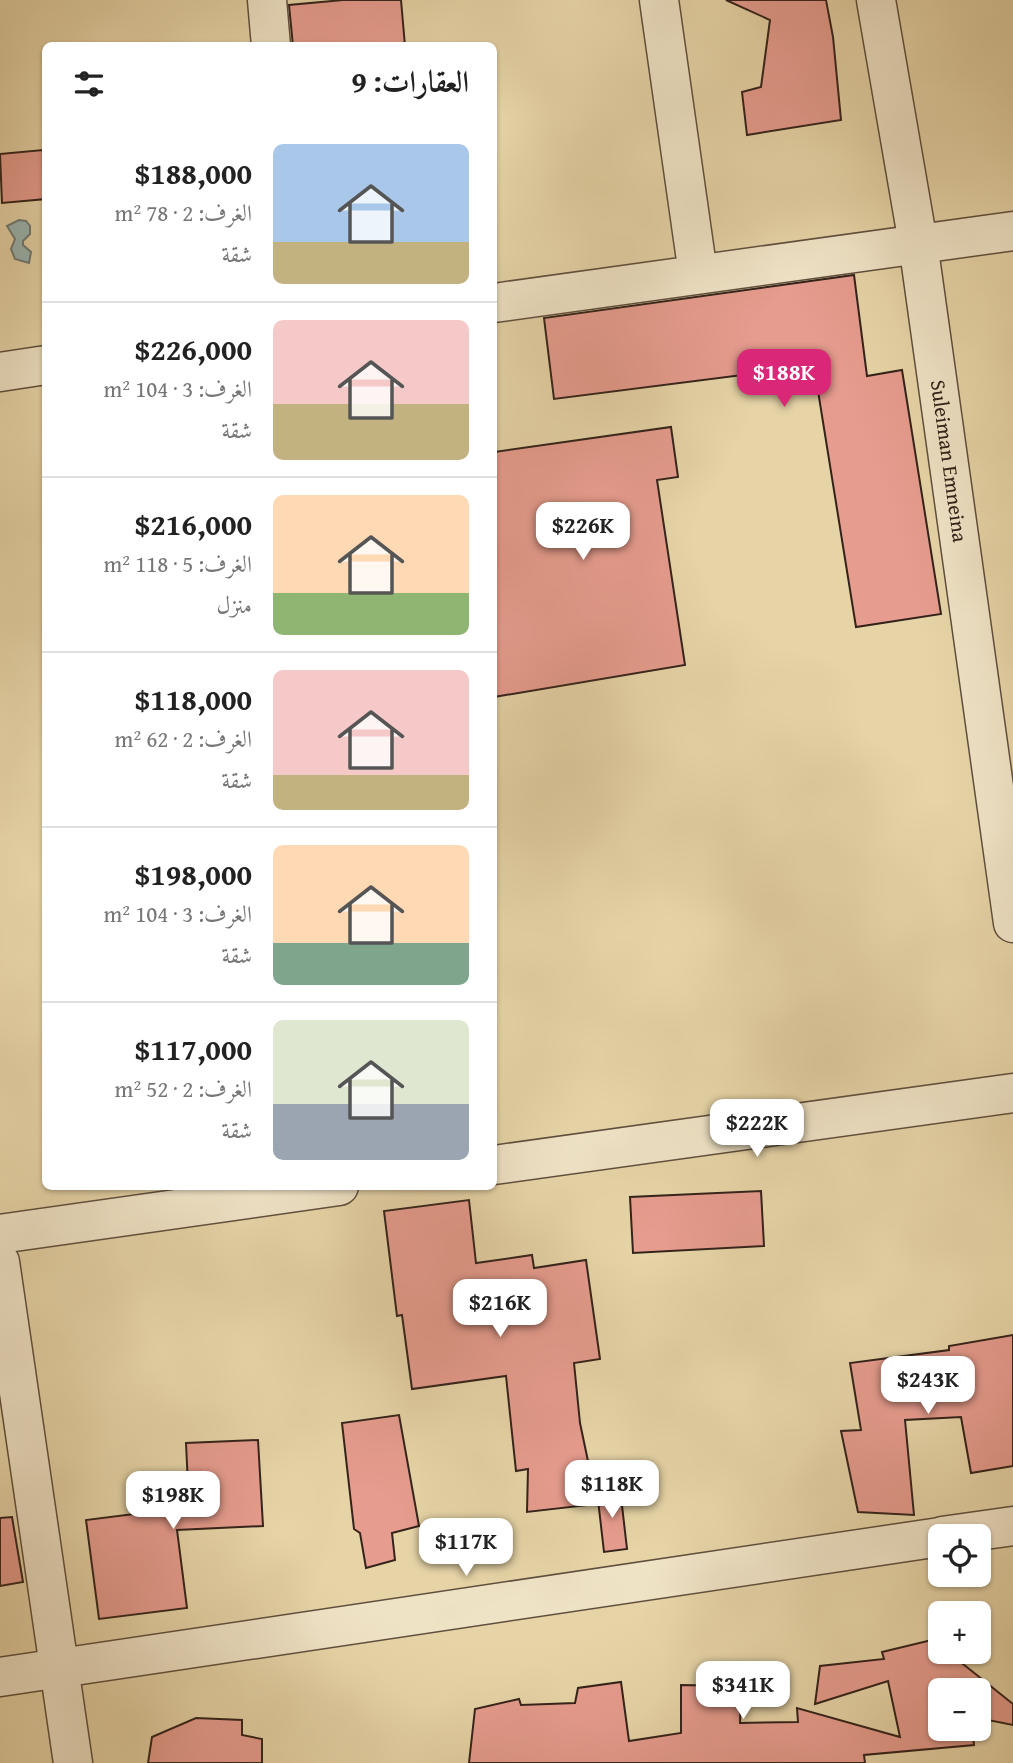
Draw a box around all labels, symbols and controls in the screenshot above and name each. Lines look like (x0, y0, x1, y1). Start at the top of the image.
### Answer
text: العقارات: 9 (351, 59, 469, 103)
icon: filters (70, 65, 108, 103)
text: $188,000 (135, 151, 252, 195)
icon: home (329, 172, 413, 256)
text: الغرف: 2 · 78 m² (115, 196, 252, 229)
text: شقة (222, 237, 252, 270)
text: $226,000 (135, 327, 252, 371)
icon: home (329, 348, 413, 432)
pin: $188K (735, 350, 833, 409)
text: $188K (753, 355, 815, 388)
text: الغرف: 3 · 104 m² (104, 372, 252, 405)
street label: Suleiman Emneina (923, 378, 976, 544)
text: شقة (222, 413, 252, 446)
text: $216,000 (135, 502, 252, 546)
pin: $226K (534, 503, 632, 562)
text: $226K (552, 508, 614, 541)
icon: home (329, 523, 413, 607)
text: الغرف: 5 · 118 m² (104, 547, 252, 580)
text: منزل (217, 588, 252, 621)
text: $118,000 (135, 677, 252, 721)
icon: home (329, 698, 413, 782)
text: الغرف: 2 · 62 m² (115, 722, 252, 755)
text: شقة (222, 763, 252, 796)
text: $198,000 (135, 852, 252, 896)
icon: home (329, 873, 413, 957)
text: الغرف: 3 · 104 m² (104, 897, 252, 930)
text: شقة (222, 938, 252, 971)
text: $117,000 (135, 1027, 252, 1071)
icon: home (329, 1048, 413, 1132)
text: الغرف: 2 · 52 m² (115, 1072, 252, 1105)
pin: $222K (708, 1100, 806, 1159)
text: $222K (726, 1105, 788, 1138)
text: شقة (222, 1113, 252, 1146)
pin: $216K (451, 1280, 549, 1339)
text: $216K (469, 1285, 531, 1318)
pin: $243K (879, 1356, 977, 1416)
text: $243K (897, 1362, 959, 1395)
pin: $118K (563, 1460, 661, 1520)
text: $118K (581, 1466, 643, 1499)
pin: $198K (124, 1472, 222, 1531)
text: $198K (142, 1477, 204, 1510)
pin: $117K (417, 1518, 515, 1578)
text: $117K (435, 1524, 497, 1557)
map controls (928, 1524, 991, 1741)
button: locate (928, 1524, 991, 1587)
button: + (928, 1601, 991, 1664)
pin: $341K (694, 1662, 792, 1721)
text: $341K (712, 1667, 774, 1700)
button: − (928, 1678, 991, 1741)

